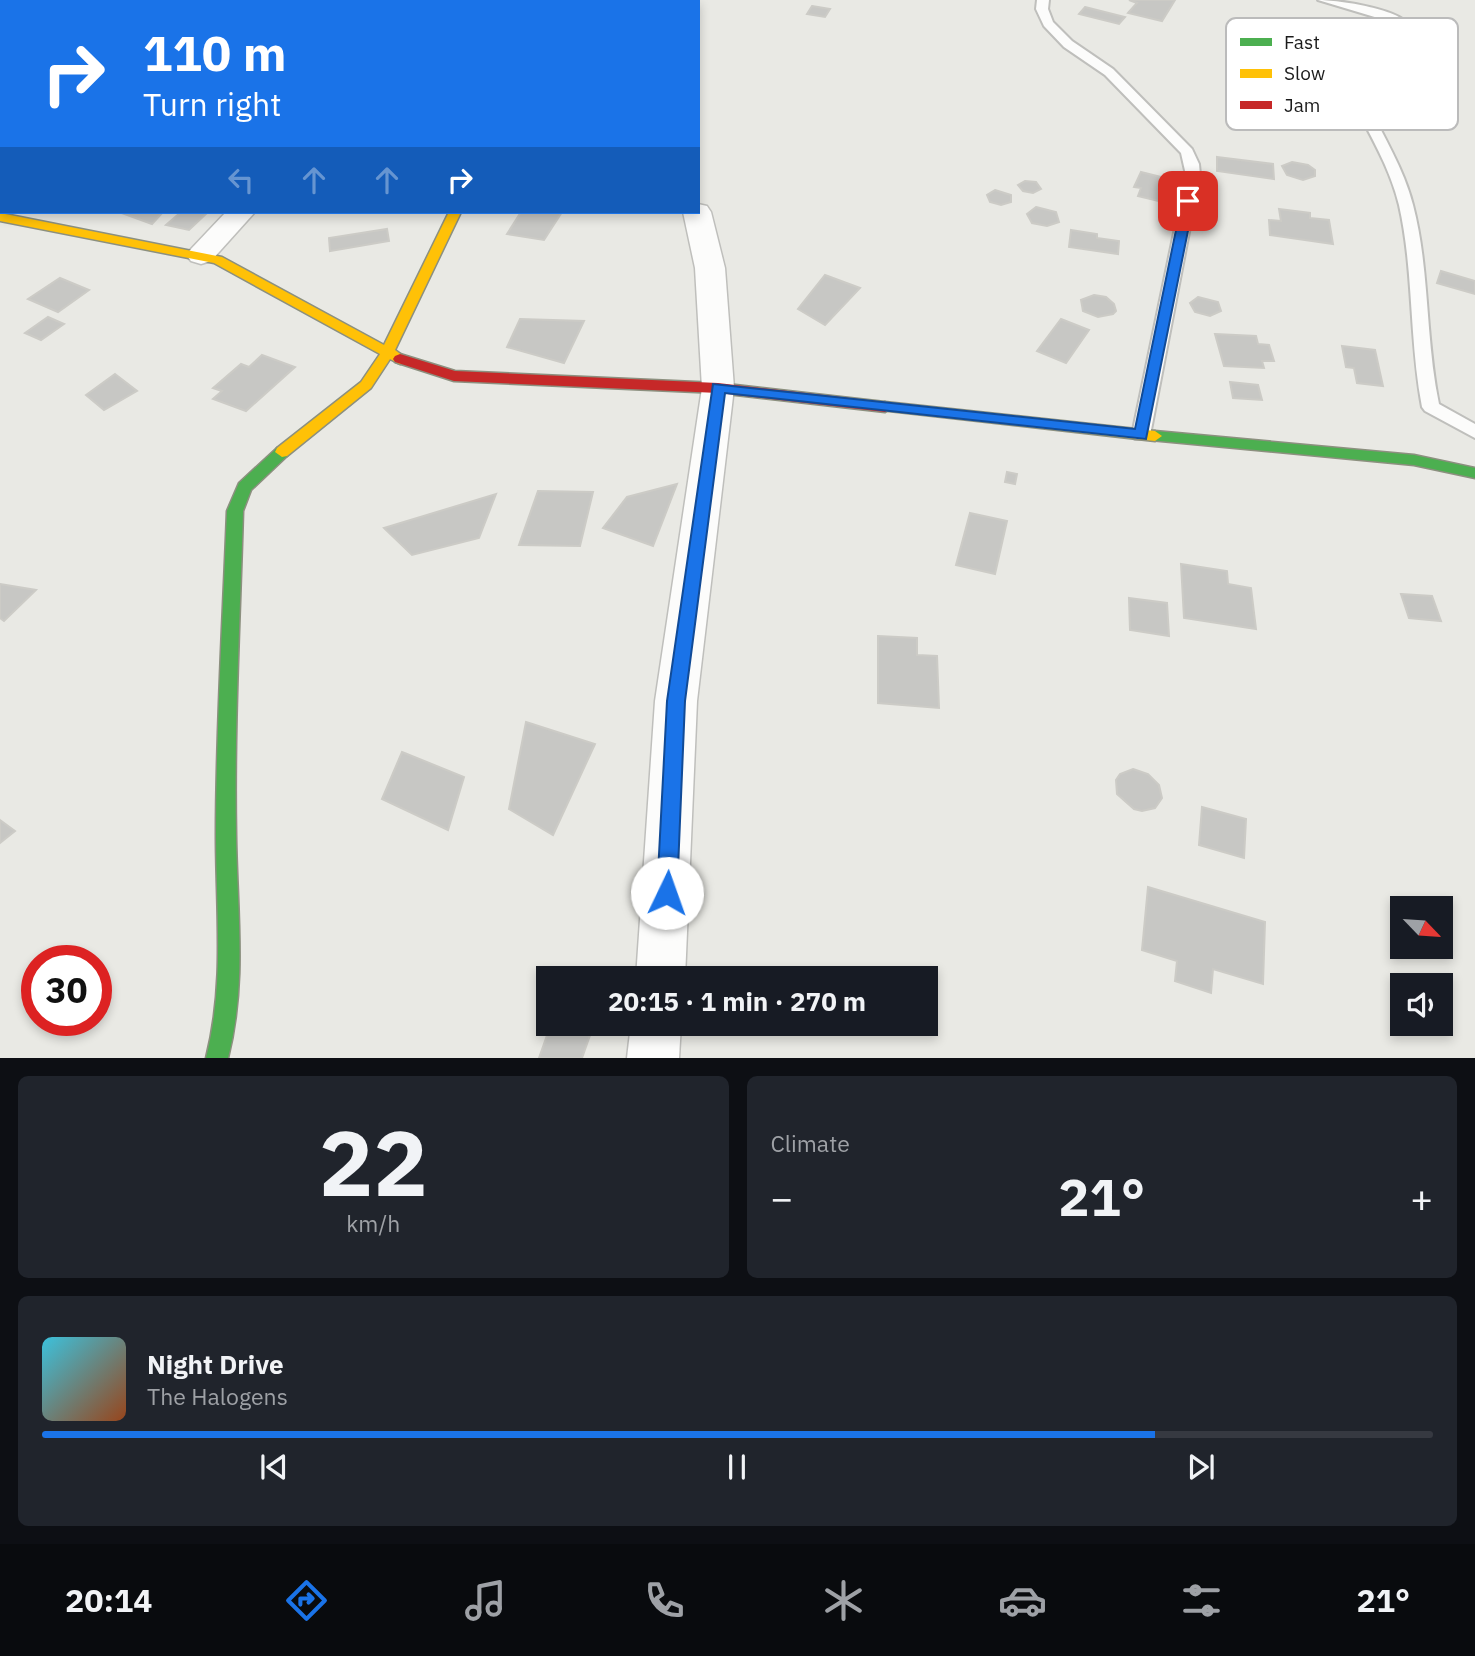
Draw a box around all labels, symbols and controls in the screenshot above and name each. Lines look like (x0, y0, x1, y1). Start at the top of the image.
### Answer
legend (1226, 18, 1458, 130)
text: 110 m (143, 21, 287, 84)
icon: right (28, 28, 119, 119)
text: Fast (1284, 30, 1320, 54)
text: Slow (1284, 61, 1325, 85)
text: Turn right (143, 83, 281, 125)
text: Jam (1284, 93, 1320, 117)
icon: left (222, 161, 260, 199)
icon: ahead (295, 161, 333, 199)
icon: ahead (368, 161, 406, 199)
icon: right (441, 161, 479, 199)
pin (1158, 171, 1218, 231)
icon: arrive (1169, 182, 1207, 220)
position arrow (630, 856, 704, 930)
north arrow (1390, 896, 1452, 959)
map controls (1390, 896, 1453, 1036)
speed limit sign: 30 (21, 945, 112, 1036)
button: sound (1390, 973, 1453, 1036)
text: 20:15 · 1 min · 270 m (608, 984, 866, 1018)
text: 22 (319, 1103, 428, 1221)
text: Climate (771, 1128, 850, 1158)
text: 21° (1058, 1163, 1145, 1230)
text: − (771, 1173, 793, 1222)
text: + (1410, 1173, 1433, 1222)
text: km/h (346, 1208, 400, 1238)
text: Night Drive (147, 1347, 284, 1381)
text: The Halogens (147, 1381, 288, 1411)
icon: previous (255, 1448, 293, 1486)
icon: pause (718, 1448, 756, 1486)
icon: next (1182, 1448, 1220, 1486)
icon: directions (282, 1576, 331, 1625)
icon: music (461, 1576, 510, 1625)
icon: phone (640, 1576, 689, 1625)
icon: climate (819, 1576, 868, 1625)
icon: car (998, 1576, 1047, 1625)
icon: filters (1177, 1576, 1226, 1625)
text: 20:14 (65, 1579, 152, 1621)
text: 21° (1356, 1579, 1410, 1621)

